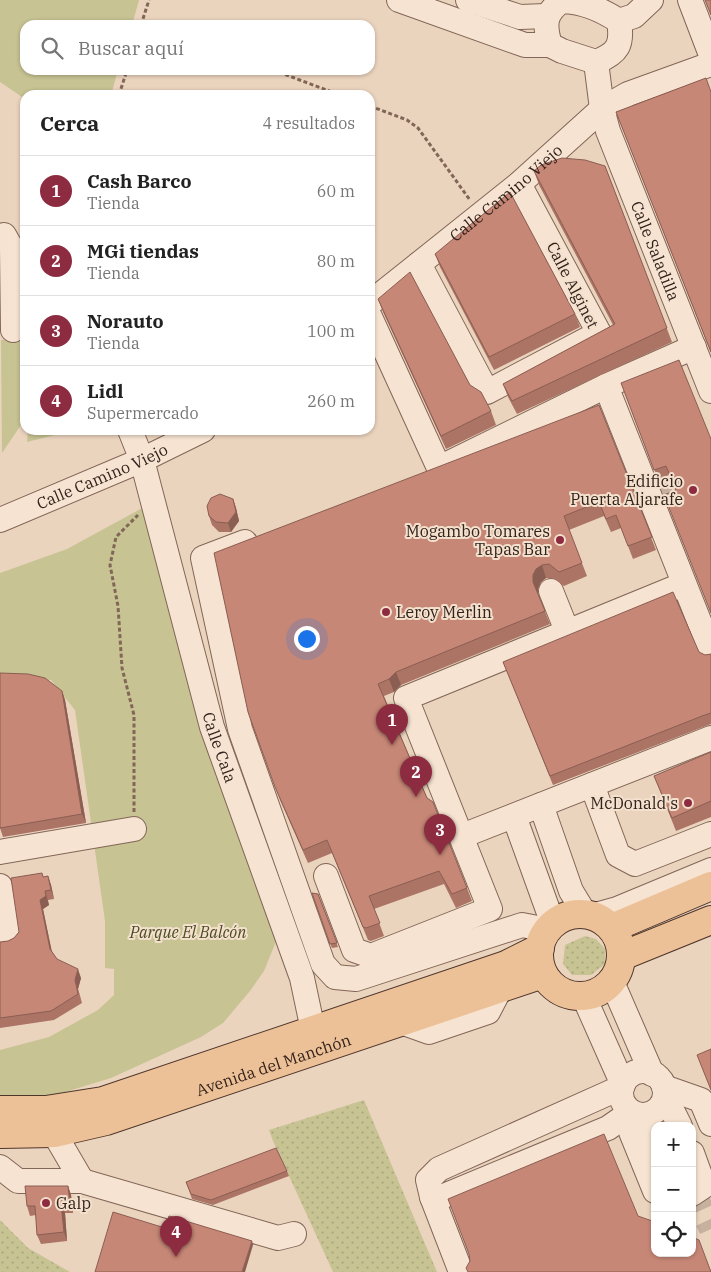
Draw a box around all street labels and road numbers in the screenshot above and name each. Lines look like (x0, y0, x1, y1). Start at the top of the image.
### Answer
street label: Calle Camino Viejo (445, 140, 566, 246)
street label: Calle Saladilla (627, 198, 684, 304)
street label: Calle Alginet (543, 238, 604, 332)
street label: Calle Camino Viejo (33, 439, 171, 513)
street label: Calle Cala (199, 710, 241, 786)
street label: Avenida del Manchón (193, 1029, 354, 1100)

